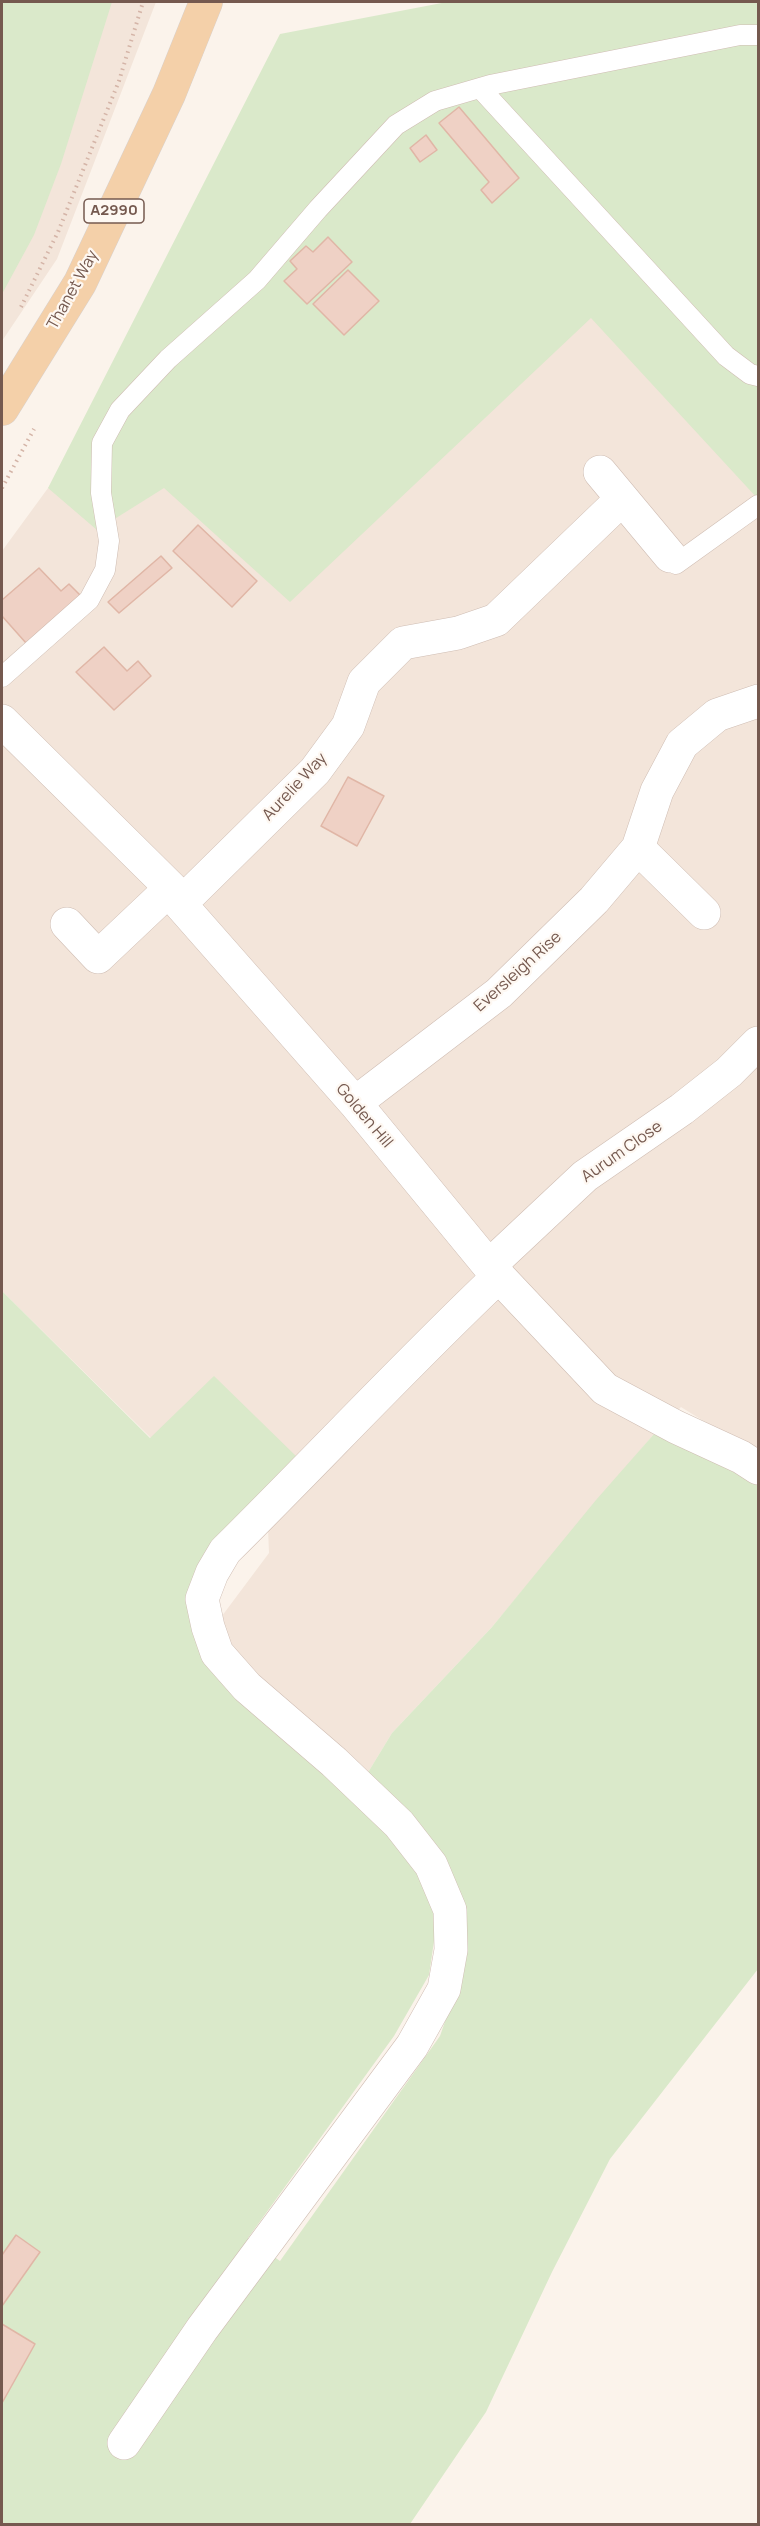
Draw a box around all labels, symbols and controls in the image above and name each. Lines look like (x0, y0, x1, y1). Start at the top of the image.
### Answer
road number: A2990 (84, 199, 144, 223)
street label: Thanet Way (43, 247, 103, 333)
street label: Aurelie Way (259, 749, 331, 825)
street label: Eversleigh Rise (470, 928, 566, 1016)
street label: Golden Hill (332, 1080, 396, 1152)
street label: Aurum Close (578, 1117, 666, 1187)

